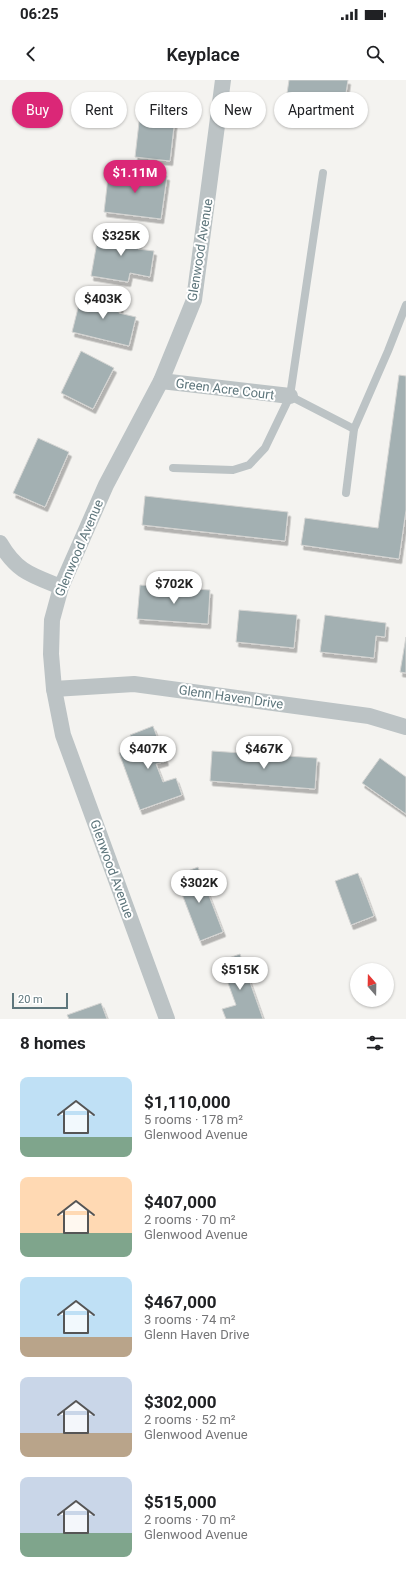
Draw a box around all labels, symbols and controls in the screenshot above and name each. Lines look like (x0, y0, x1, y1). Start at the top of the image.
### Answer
text: 06:25 (20, 5, 59, 23)
icon: back (20, 43, 42, 65)
icon: search (364, 43, 386, 65)
text: Keyplace (166, 44, 240, 65)
chip: Buy (12, 92, 63, 128)
chip: Rent (71, 92, 127, 128)
chip: Filters (135, 92, 202, 128)
chip: New (210, 92, 266, 128)
chip: Apartment (274, 92, 368, 128)
pin: $1.11M (102, 160, 168, 194)
text: $1.11M (113, 165, 158, 180)
street label: Glenwood Avenue (184, 197, 216, 302)
pin: $325K (93, 223, 149, 257)
text: $325K (102, 228, 140, 243)
pin: $403K (75, 286, 131, 320)
text: $403K (84, 291, 122, 306)
street label: Green Acre Court (175, 376, 275, 402)
street label: Glenwood Avenue (52, 497, 106, 599)
pin: $702K (146, 571, 202, 605)
text: $702K (155, 576, 193, 591)
street label: Glenn Haven Drive (178, 682, 284, 712)
pin: $407K (120, 736, 176, 770)
pin: $467K (236, 736, 292, 770)
text: $407K (129, 741, 167, 756)
text: $467K (245, 741, 283, 756)
street label: Glenwood Avenue (87, 818, 137, 920)
pin: $302K (171, 870, 227, 904)
text: $302K (180, 875, 218, 890)
pin: $515K (212, 957, 268, 991)
text: $515K (221, 962, 259, 977)
north arrow (350, 963, 394, 1007)
map controls (350, 963, 394, 1007)
scale bar (12, 991, 68, 1010)
text: 20 m (18, 993, 43, 1006)
icon: filters (364, 1032, 386, 1054)
text: 8 homes (20, 1033, 86, 1053)
text: $1,110,000 (144, 1092, 230, 1112)
icon: home (52, 1093, 100, 1141)
text: 5 rooms · 178 m² (144, 1112, 243, 1127)
text: Glenwood Avenue (144, 1127, 248, 1142)
text: $407,000 (144, 1192, 216, 1212)
icon: home (52, 1193, 100, 1241)
text: 2 rooms · 70 m² (144, 1212, 236, 1227)
text: Glenwood Avenue (144, 1227, 248, 1242)
text: $467,000 (144, 1292, 216, 1312)
icon: home (52, 1293, 100, 1341)
text: 3 rooms · 74 m² (144, 1312, 236, 1327)
text: Glenn Haven Drive (144, 1327, 249, 1342)
text: $302,000 (144, 1392, 216, 1412)
icon: home (52, 1393, 100, 1441)
text: 2 rooms · 52 m² (144, 1412, 236, 1427)
text: Glenwood Avenue (144, 1427, 248, 1442)
text: $515,000 (144, 1492, 216, 1512)
icon: home (52, 1493, 100, 1541)
text: 2 rooms · 70 m² (144, 1512, 236, 1527)
text: Glenwood Avenue (144, 1527, 248, 1542)

